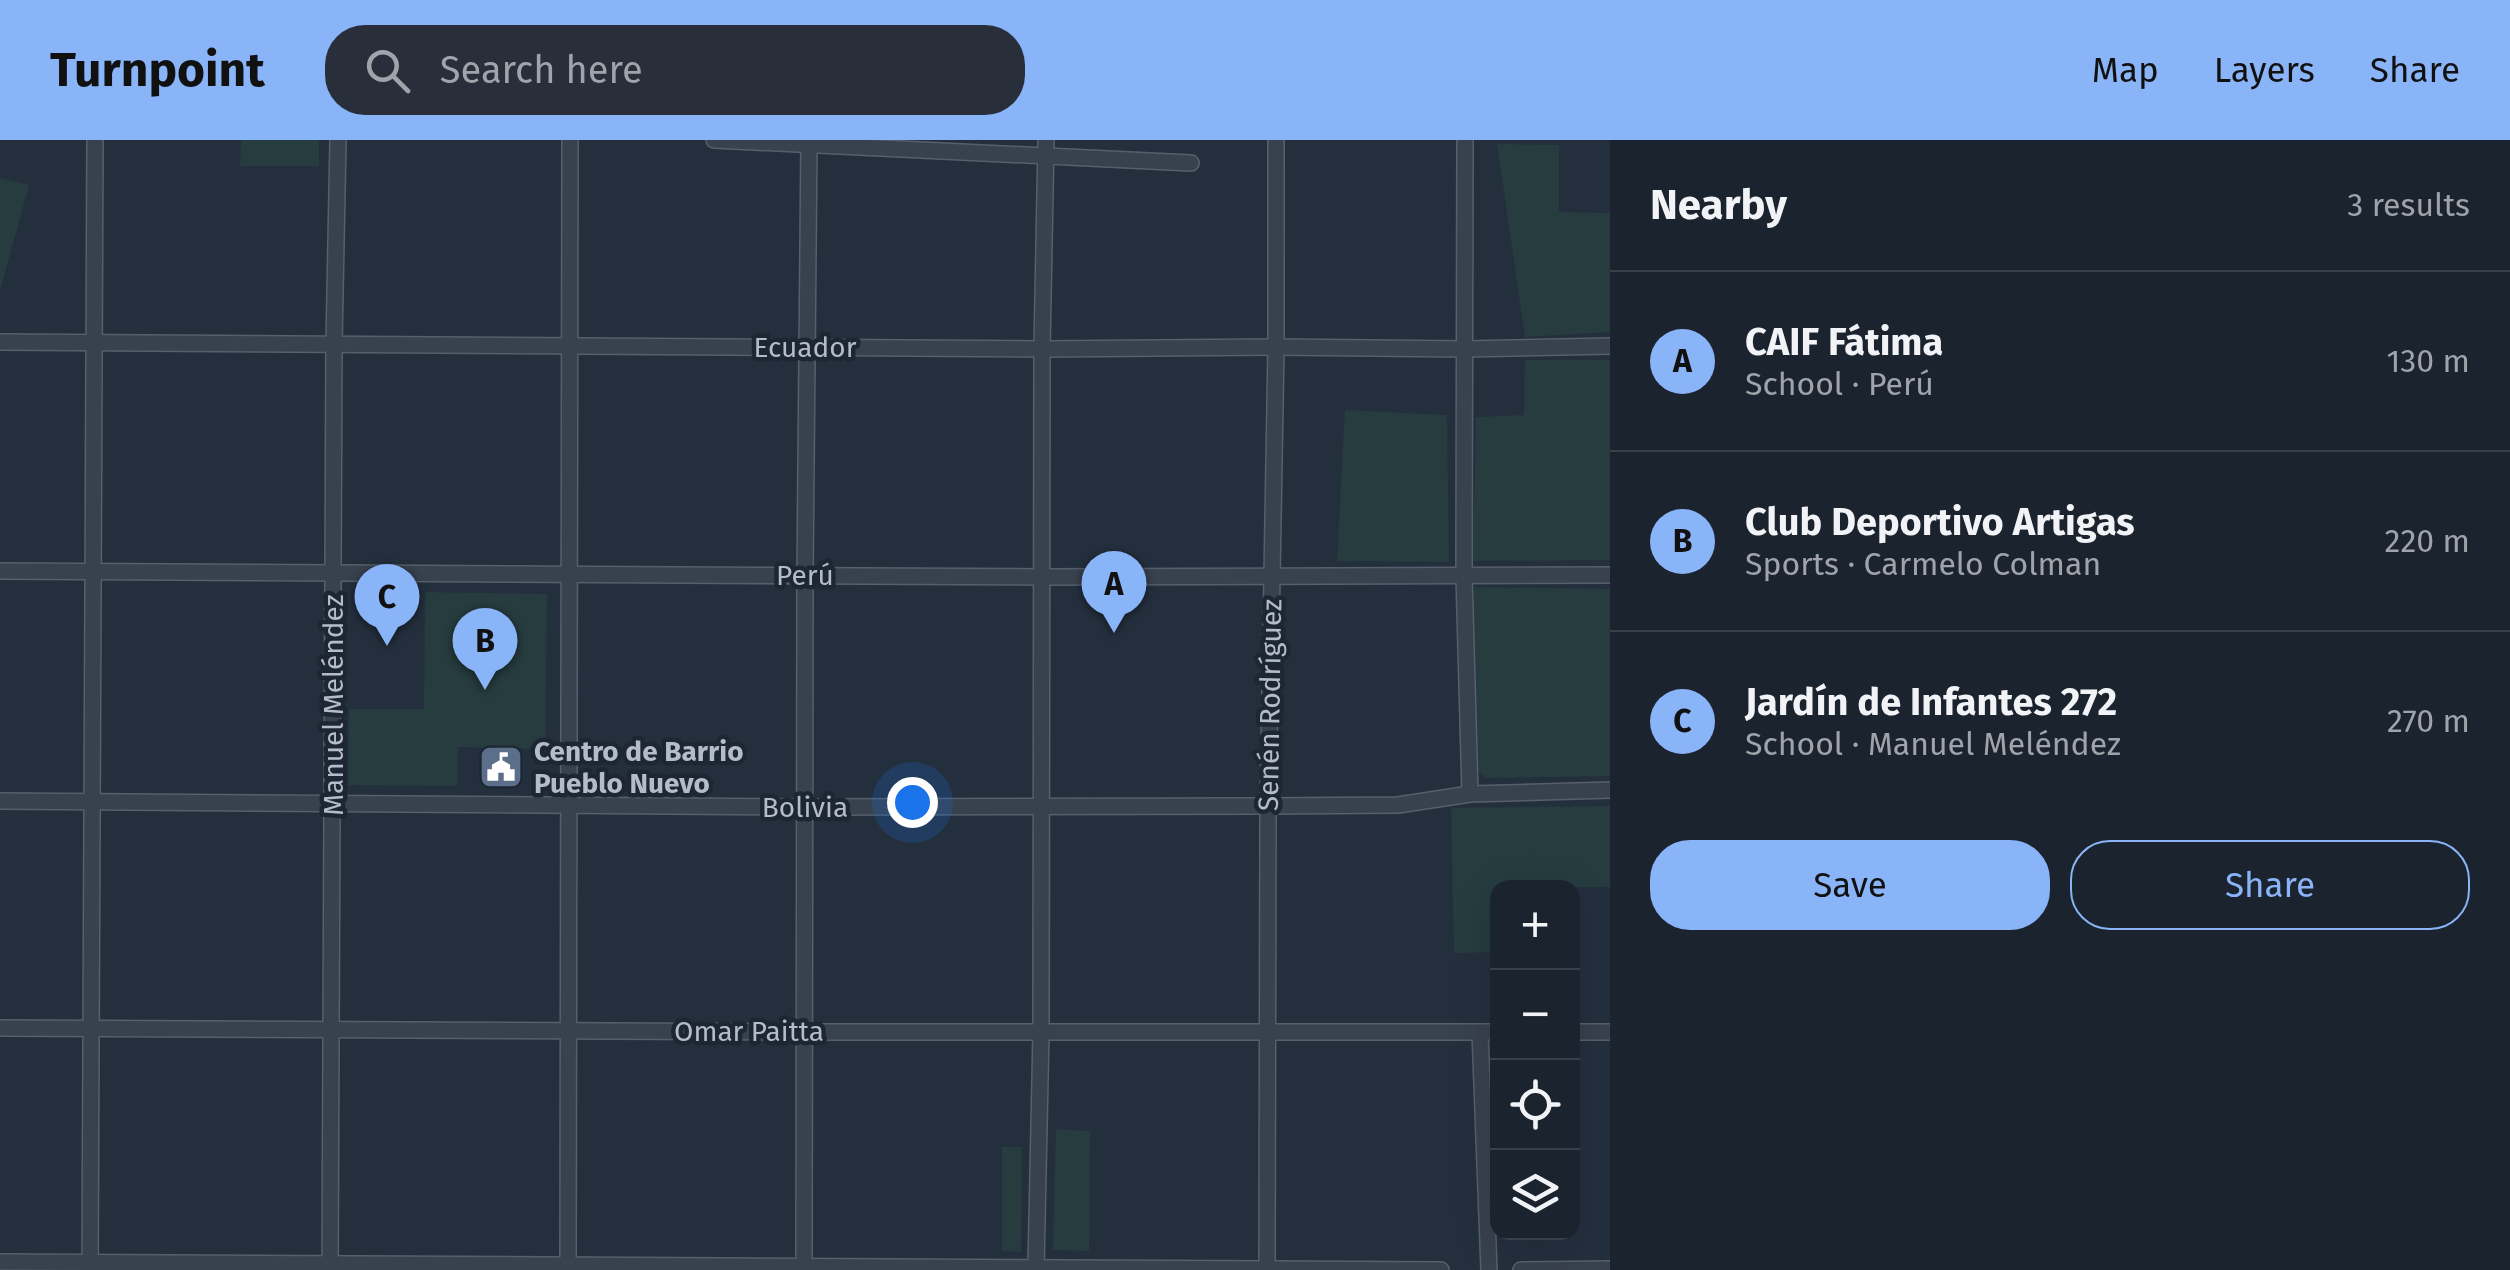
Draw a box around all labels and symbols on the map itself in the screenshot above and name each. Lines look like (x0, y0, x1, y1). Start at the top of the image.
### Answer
street label: Ecuador (754, 331, 857, 364)
pin: A (1082, 550, 1146, 633)
street label: Perú (776, 559, 834, 592)
pin: C (354, 564, 420, 646)
street label: Manuel Meléndez (317, 594, 350, 816)
street label: Senén Rodríguez (1252, 599, 1288, 811)
pin: B (452, 608, 518, 690)
place label: Centro de Barrio Pueblo Nuevo (534, 735, 744, 800)
public building icon: Centro de Barrio Pueblo Nuevo (478, 744, 524, 790)
your location (887, 777, 938, 828)
street label: Bolivia (762, 791, 848, 824)
street label: Omar Paitta (674, 1015, 824, 1048)

